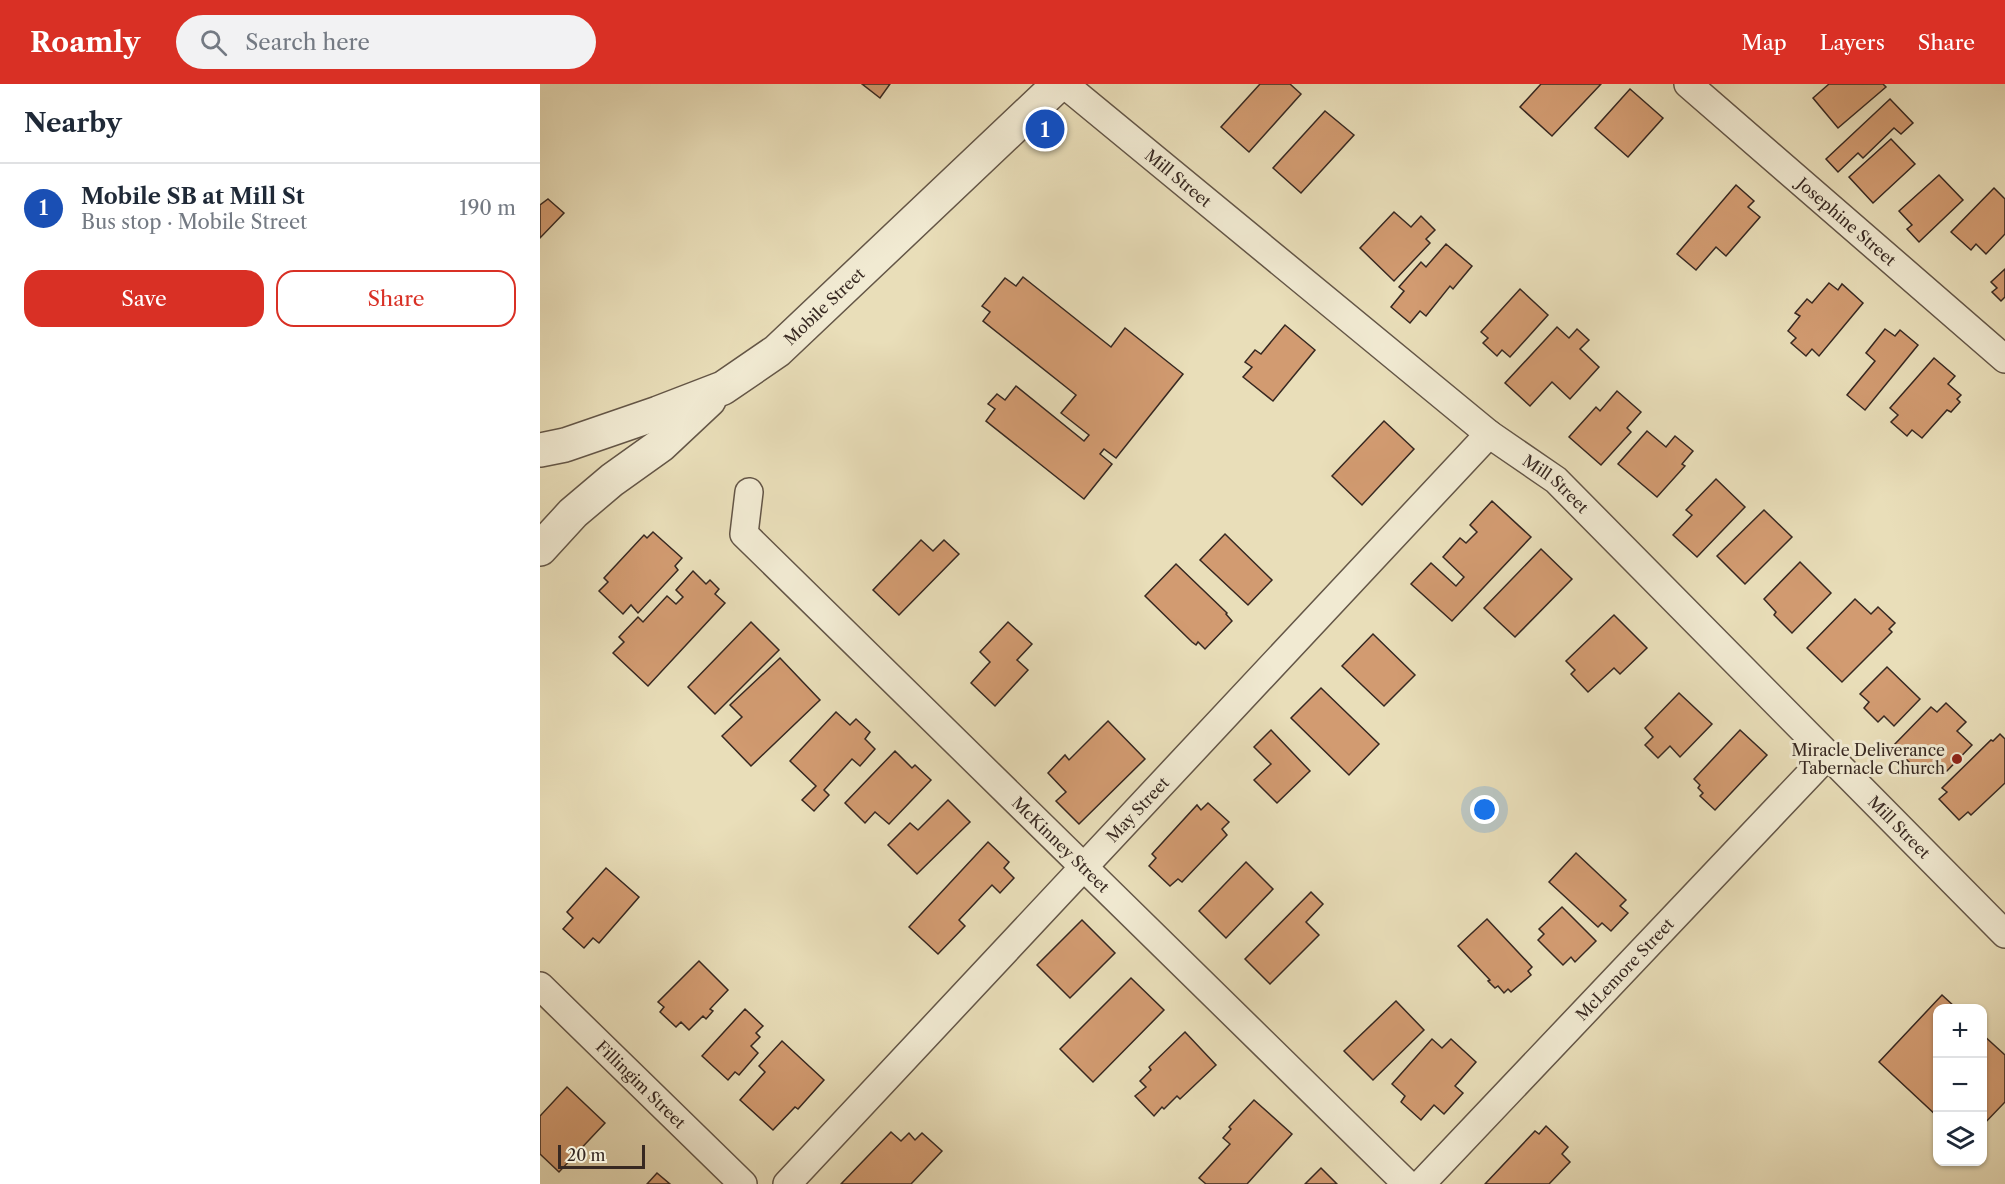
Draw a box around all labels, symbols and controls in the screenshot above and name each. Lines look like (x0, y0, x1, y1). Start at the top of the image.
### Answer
search box (176, 15, 596, 69)
text: Roamly (30, 25, 140, 59)
icon: search (197, 26, 230, 59)
text: Search here (245, 29, 370, 56)
text: Map (1742, 30, 1787, 55)
text: Layers (1820, 30, 1885, 55)
text: Share (1918, 30, 1975, 55)
pin: 1 (1026, 106, 1064, 152)
text: Nearby (24, 107, 122, 139)
street label: Mill Street (1141, 145, 1216, 212)
street label: Josephine Street (1791, 171, 1901, 270)
text: Mobile SB at Mill St (81, 183, 305, 210)
text: 1 (39, 196, 48, 220)
text: 190 m (459, 196, 516, 220)
text: Bus stop · Mobile Street (81, 210, 307, 234)
street label: Mobile Street (780, 263, 869, 349)
button: Save (24, 270, 264, 327)
button: Share (276, 270, 516, 327)
street label: Mill Street (1519, 450, 1593, 517)
place label: Miracle Deliverance Tabernacle Church (1791, 740, 1945, 778)
marker: Miracle Deliverance Tabernacle Church (1950, 752, 1964, 766)
street label: May Street (1102, 772, 1173, 846)
street label: Mill Street (1864, 792, 1935, 863)
street label: McKinney Street (1008, 793, 1114, 897)
your location (1470, 795, 1499, 824)
street label: McLemore Street (1572, 914, 1678, 1025)
map controls (1933, 1004, 1987, 1166)
button: + (1933, 1004, 1987, 1058)
street label: Fillingim Street (592, 1036, 690, 1133)
button: − (1933, 1058, 1987, 1112)
button: layers (1933, 1112, 1987, 1166)
scale bar (558, 1142, 645, 1170)
text: 20 m (567, 1145, 606, 1165)

